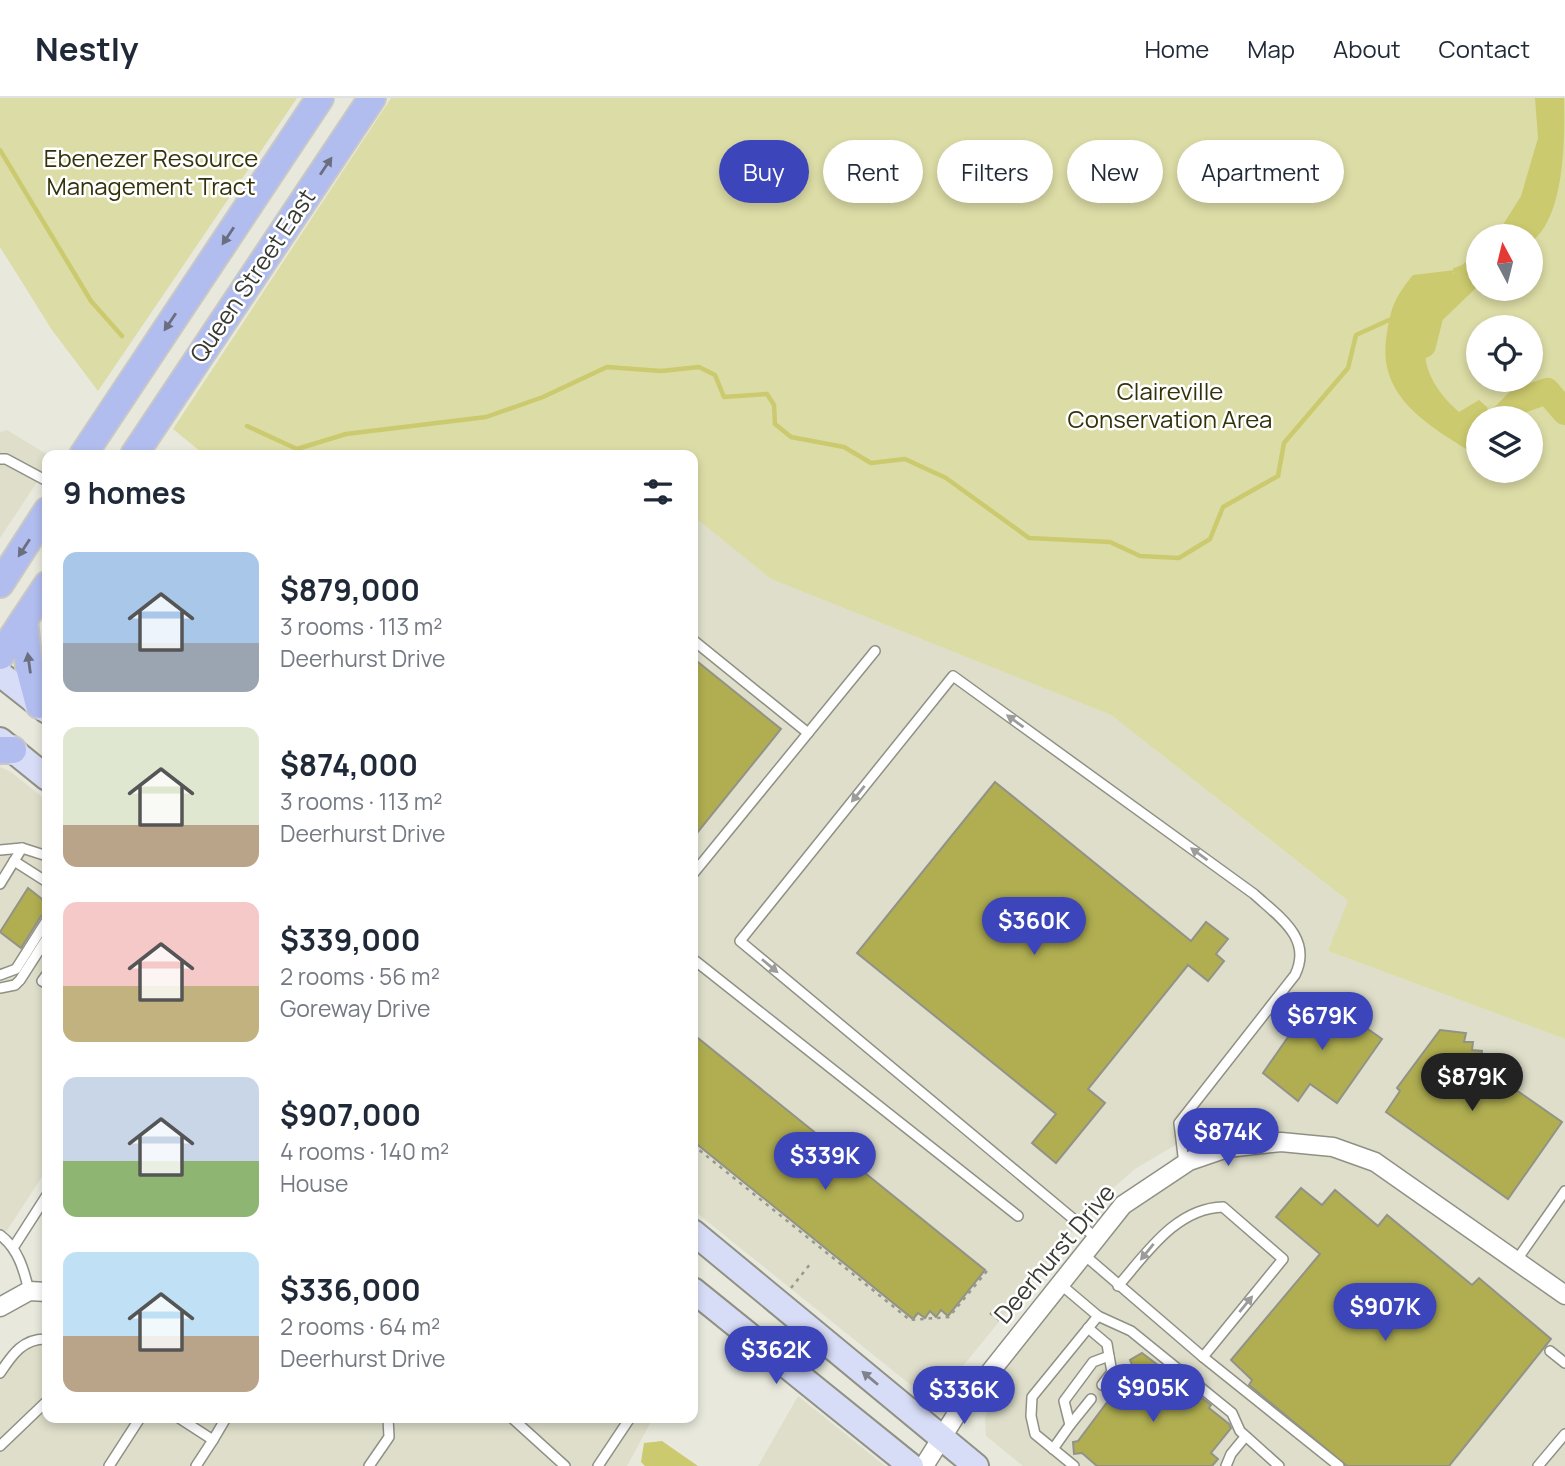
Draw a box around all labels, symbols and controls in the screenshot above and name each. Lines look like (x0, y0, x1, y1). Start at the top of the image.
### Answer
text: Nestly (35, 26, 138, 71)
text: Home (1144, 32, 1209, 65)
text: Map (1247, 32, 1295, 65)
text: About (1333, 32, 1401, 65)
text: Contact (1439, 32, 1530, 65)
chip: Buy (719, 140, 809, 203)
chip: Rent (823, 140, 923, 203)
chip: Filters (937, 140, 1053, 203)
chip: New (1067, 140, 1163, 203)
chip: Apartment (1177, 140, 1344, 203)
park label: Ebenezer Resource Management Tract (44, 141, 258, 202)
one-way arrow (320, 156, 333, 176)
street label: Queen Street East (181, 182, 322, 368)
north arrow (1466, 224, 1544, 301)
map controls (1466, 224, 1543, 483)
one-way arrow (221, 226, 234, 246)
one-way arrow (164, 313, 177, 332)
button: locate (1466, 315, 1543, 392)
park label: Claireville Conservation Area (1068, 374, 1272, 435)
button: layers (1466, 406, 1543, 483)
text: 9 homes (63, 472, 186, 513)
icon: filters (639, 473, 677, 511)
one-way arrow (17, 538, 30, 557)
text: $879,000 (280, 569, 420, 610)
icon: home (119, 580, 203, 664)
text: 3 rooms · 113 m² (280, 610, 443, 642)
text: Deerhurst Drive (280, 642, 445, 674)
one-way arrow (23, 652, 34, 674)
one-way arrow (1006, 714, 1024, 728)
text: $874,000 (280, 744, 418, 785)
icon: home (119, 755, 203, 839)
one-way arrow (851, 784, 866, 802)
text: 3 rooms · 113 m² (280, 785, 443, 817)
text: Deerhurst Drive (280, 817, 445, 849)
one-way arrow (1190, 847, 1208, 861)
pin: $360K (985, 898, 1083, 957)
text: $360K (998, 904, 1070, 936)
text: $339,000 (280, 919, 421, 960)
icon: home (119, 930, 203, 1014)
one-way arrow (761, 958, 778, 973)
text: 2 rooms · 56 m² (280, 960, 440, 992)
text: Goreway Drive (280, 992, 430, 1024)
pin: $679K (1273, 992, 1371, 1052)
text: $679K (1287, 999, 1357, 1031)
pin: $879K (1423, 1054, 1521, 1113)
text: $879K (1437, 1060, 1507, 1092)
text: $907,000 (280, 1094, 421, 1135)
icon: home (119, 1105, 203, 1189)
pin: $874K (1179, 1108, 1277, 1168)
text: $874K (1194, 1115, 1262, 1147)
pin: $339K (776, 1132, 874, 1192)
text: 4 rooms · 140 m² (280, 1135, 449, 1167)
text: $339K (790, 1139, 860, 1171)
text: House (280, 1167, 349, 1199)
street label: Deerhurst Drive (986, 1176, 1122, 1330)
one-way arrow (1140, 1243, 1155, 1260)
text: $336,000 (280, 1269, 421, 1310)
icon: home (119, 1280, 203, 1364)
pin: $907K (1336, 1284, 1434, 1343)
text: $907K (1349, 1290, 1421, 1322)
one-way arrow (1238, 1295, 1253, 1312)
text: 2 rooms · 64 m² (280, 1310, 440, 1342)
pin: $362K (727, 1326, 825, 1386)
text: $362K (741, 1333, 811, 1365)
text: Deerhurst Drive (280, 1342, 445, 1374)
pin: $905K (1104, 1364, 1202, 1424)
pin: $336K (915, 1366, 1013, 1426)
one-way arrow (862, 1371, 879, 1386)
text: $905K (1117, 1371, 1189, 1403)
text: $336K (929, 1373, 999, 1405)

